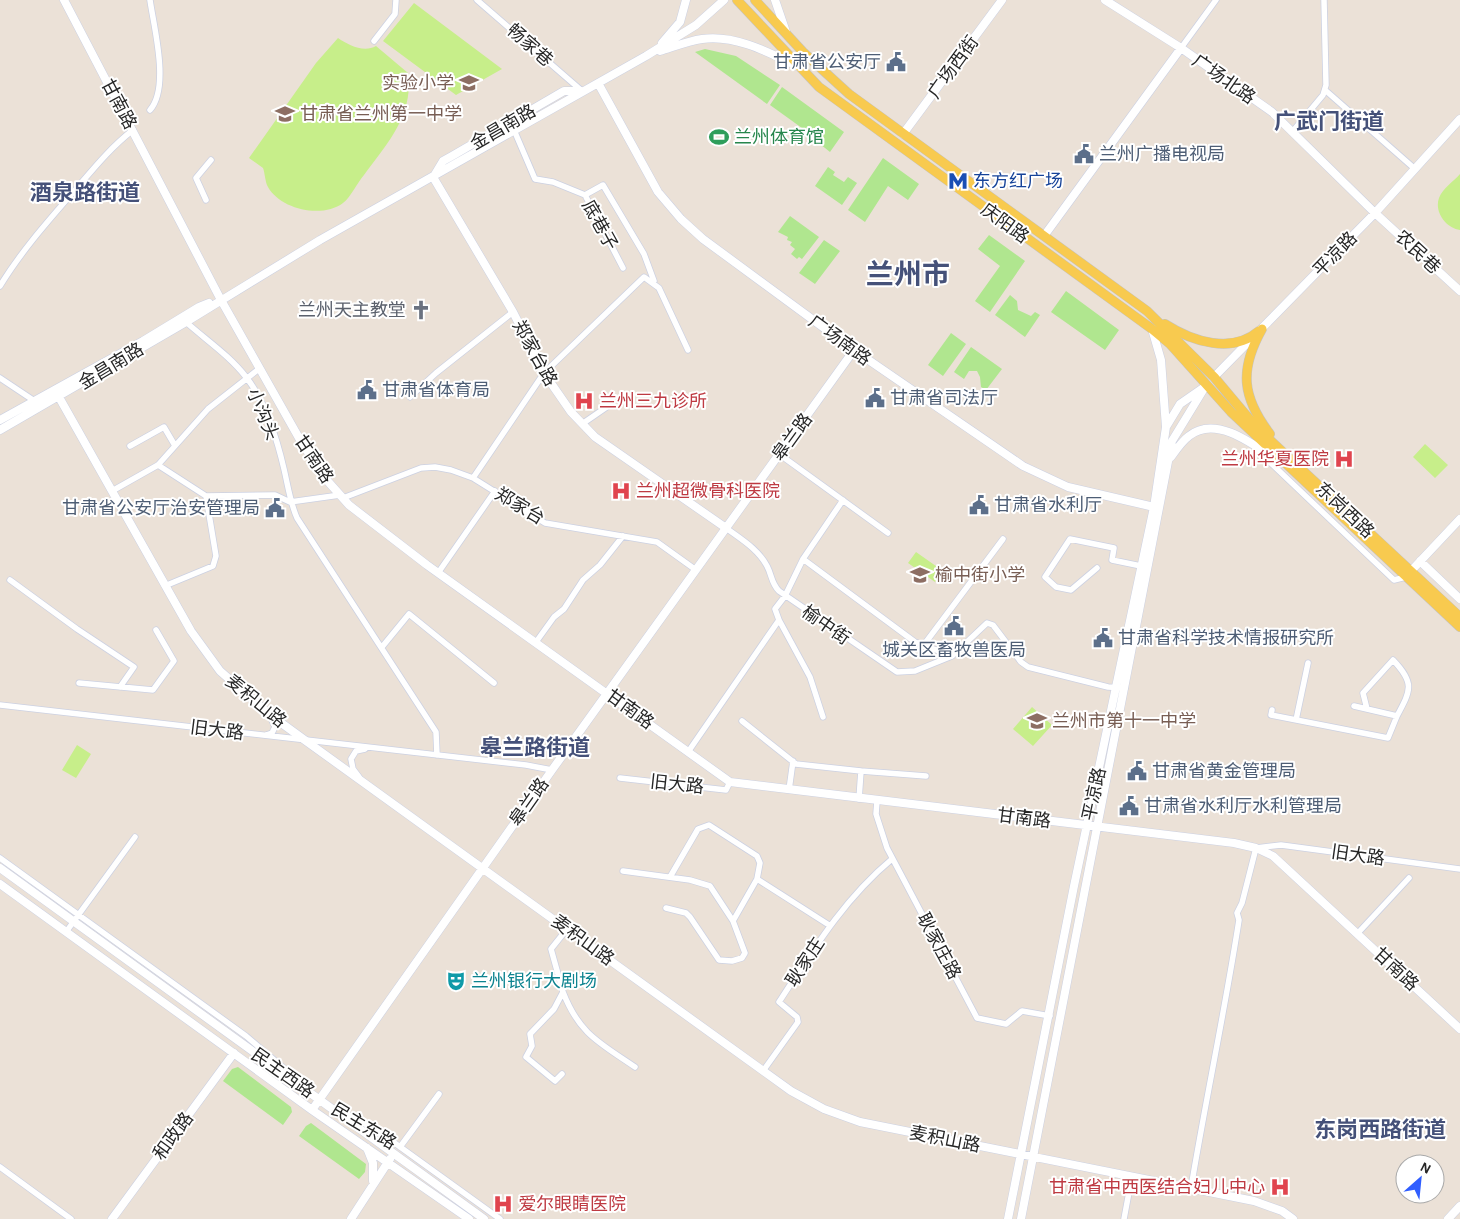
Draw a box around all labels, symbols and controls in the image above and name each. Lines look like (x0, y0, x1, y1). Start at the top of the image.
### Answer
street label: 畅家巷 (503, 20, 557, 70)
street label: 广场西街 (924, 32, 982, 102)
street label: 广场北路 (1189, 50, 1259, 108)
public building icon: 甘肃省公安厅 (885, 51, 907, 73)
place label: 甘肃省公安厅 (773, 52, 881, 72)
school or university icon: 实验小学 (458, 72, 480, 94)
place label: 实验小学 (382, 73, 454, 93)
street label: 甘南路 (97, 75, 141, 133)
street label: 金昌南路 (467, 100, 539, 154)
school or university icon: 甘肃省兰州第一中学 (274, 103, 296, 125)
place label: 甘肃省兰州第一中学 (300, 104, 462, 124)
district label: 广武门街道 (1274, 110, 1384, 133)
sports icon: 兰州体育馆 (708, 126, 730, 148)
place label: 兰州体育馆 (734, 127, 824, 147)
public building icon: 兰州广播电视局 (1073, 143, 1095, 165)
place label: 兰州广播电视局 (1099, 144, 1225, 164)
metro station icon: 东方红广场 (947, 170, 969, 192)
place label: 东方红广场 (973, 171, 1063, 191)
district label: 酒泉路街道 (30, 181, 140, 204)
street label: 底巷子 (578, 197, 622, 253)
street label: 庆阳路 (977, 199, 1033, 247)
street label: 农民巷 (1391, 226, 1445, 278)
street label: 平凉路 (1309, 228, 1361, 280)
district label: 兰州市 (866, 259, 950, 290)
church icon: 兰州天主教堂 (410, 299, 432, 321)
place label: 兰州天主教堂 (298, 300, 406, 320)
street label: 广场南路 (805, 311, 875, 369)
street label: 郑家台路 (509, 317, 561, 389)
street label: 金昌南路 (75, 339, 147, 393)
public building icon: 甘肃省体育局 (356, 379, 378, 401)
place label: 甘肃省体育局 (382, 380, 490, 400)
street label: 小沟头 (243, 385, 283, 443)
public building icon: 甘肃省司法厅 (864, 387, 886, 409)
place label: 甘肃省司法厅 (890, 388, 998, 408)
hospital icon: 兰州三九诊所 (573, 390, 595, 412)
place label: 兰州三九诊所 (599, 391, 707, 411)
street label: 皋兰路 (768, 409, 816, 465)
street label: 甘南路 (291, 431, 337, 487)
hospital icon: 兰州华夏医院 (1333, 448, 1355, 470)
place label: 兰州华夏医院 (1221, 449, 1329, 469)
street label: 东岗西路 (1312, 478, 1378, 542)
hospital icon: 兰州超微骨科医院 (610, 480, 632, 502)
place label: 兰州超微骨科医院 (636, 481, 780, 501)
street label: 郑家台 (492, 484, 548, 528)
public building icon: 甘肃省水利厅 (968, 494, 990, 516)
place label: 甘肃省水利厅 (994, 495, 1102, 515)
public building icon: 甘肃省公安厅治安管理局 (264, 497, 286, 519)
place label: 甘肃省公安厅治安管理局 (62, 498, 260, 518)
school or university icon: 榆中街小学 (909, 564, 931, 586)
place label: 榆中街小学 (935, 565, 1025, 585)
street label: 榆中街 (798, 601, 854, 649)
public building icon: 城关区畜牧兽医局 (943, 615, 965, 637)
public building icon: 甘肃省科学技术情报研究所 (1092, 627, 1114, 649)
place label: 甘肃省科学技术情报研究所 (1118, 628, 1334, 648)
place label: 城关区畜牧兽医局 (882, 640, 1026, 660)
street label: 麦积山路 (222, 671, 290, 731)
street label: 甘南路 (602, 685, 658, 733)
school or university icon: 兰州市第十一中学 (1026, 710, 1048, 732)
place label: 兰州市第十一中学 (1052, 711, 1196, 731)
street label: 旧大路 (189, 717, 245, 743)
district label: 皋兰路街道 (480, 736, 590, 759)
public building icon: 甘肃省黄金管理局 (1126, 760, 1148, 782)
place label: 甘肃省黄金管理局 (1152, 761, 1296, 781)
street label: 平凉路 (1079, 766, 1109, 822)
street label: 旧大路 (649, 771, 705, 797)
street label: 皋兰路 (505, 774, 553, 830)
public building icon: 甘肃省水利厅水利管理局 (1118, 795, 1140, 817)
place label: 甘肃省水利厅水利管理局 (1144, 796, 1342, 816)
street label: 甘南路 (996, 805, 1052, 831)
street label: 旧大路 (1330, 841, 1386, 869)
street label: 耿家庄路 (913, 910, 965, 982)
street label: 麦积山路 (548, 911, 618, 969)
street label: 耿家庄 (782, 934, 828, 990)
street label: 甘南路 (1369, 943, 1423, 995)
theatre icon: 兰州银行大剧场 (445, 970, 467, 992)
place label: 兰州银行大剧场 (471, 971, 597, 991)
street label: 民主西路 (248, 1044, 318, 1102)
street label: 民主东路 (328, 1099, 400, 1153)
street label: 和政路 (149, 1108, 197, 1164)
district label: 东岗西路街道 (1314, 1118, 1446, 1141)
street label: 麦积山路 (908, 1122, 982, 1156)
north arrow (1395, 1154, 1445, 1204)
text: N (1418, 1160, 1433, 1177)
hospital icon: 甘肃省中西医结合妇儿中心 (1269, 1176, 1291, 1198)
place label: 甘肃省中西医结合妇儿中心 (1049, 1177, 1265, 1197)
hospital icon: 爱尔眼睛医院 (492, 1193, 514, 1215)
place label: 爱尔眼睛医院 (518, 1194, 626, 1214)

